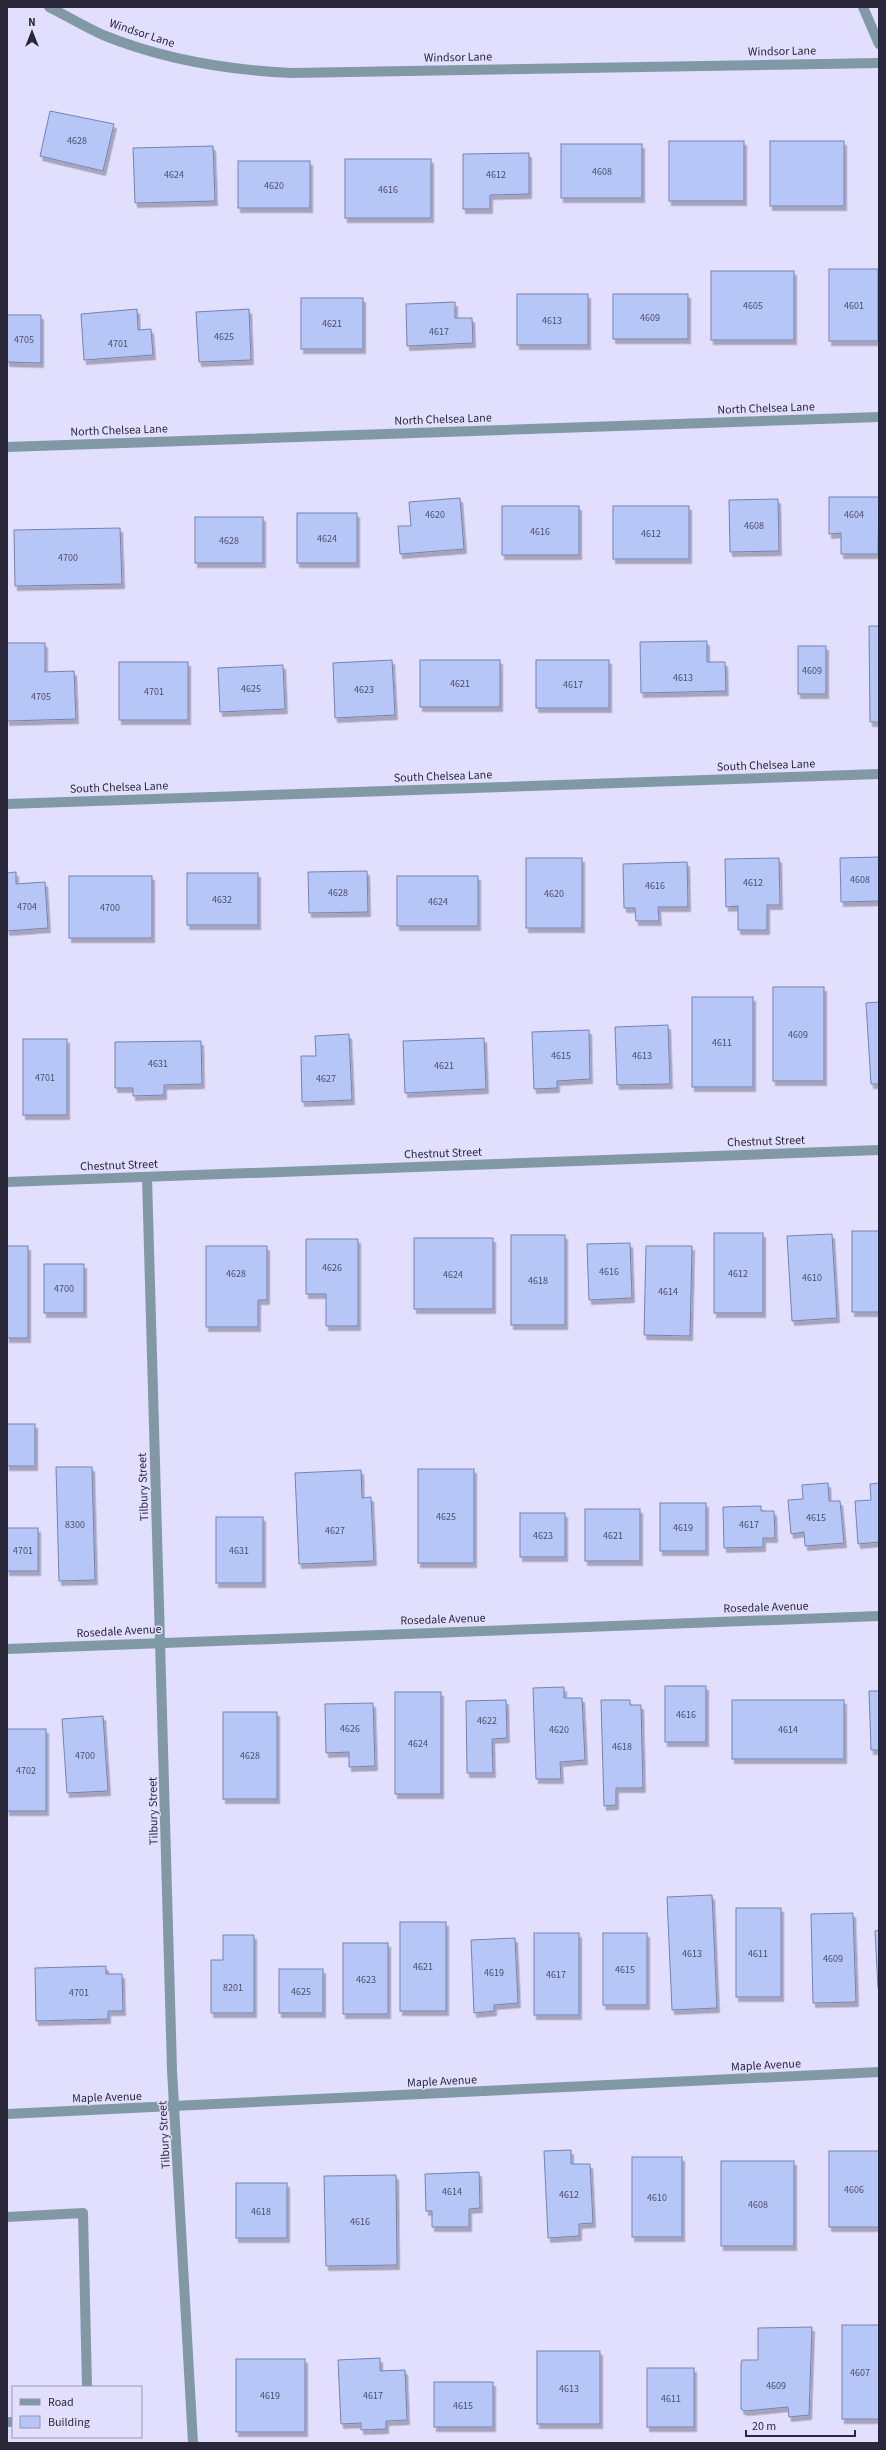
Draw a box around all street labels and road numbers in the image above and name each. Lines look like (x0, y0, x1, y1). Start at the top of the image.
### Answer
street label: Windsor Lane (107, 15, 177, 52)
street label: Windsor Lane (748, 42, 816, 61)
street label: Windsor Lane (424, 48, 492, 67)
street label: North Chelsea Lane (717, 398, 815, 419)
street label: North Chelsea Lane (394, 409, 492, 430)
street label: North Chelsea Lane (70, 420, 168, 441)
street label: South Chelsea Lane (717, 755, 816, 776)
street label: South Chelsea Lane (394, 766, 493, 787)
street label: South Chelsea Lane (70, 777, 169, 798)
street label: Chestnut Street (727, 1132, 805, 1151)
street label: Chestnut Street (404, 1144, 482, 1163)
street label: Chestnut Street (80, 1156, 158, 1175)
street label: Tilbury Street (134, 1453, 153, 1521)
street label: Rosedale Avenue (723, 1598, 809, 1617)
street label: Rosedale Avenue (400, 1610, 486, 1629)
street label: Rosedale Avenue (76, 1621, 162, 1642)
street label: Tilbury Street (144, 1777, 163, 1845)
street label: Maple Avenue (731, 2055, 801, 2076)
street label: Maple Avenue (407, 2071, 477, 2092)
street label: Maple Avenue (72, 2088, 142, 2107)
street label: Tilbury Street (154, 2100, 175, 2169)

